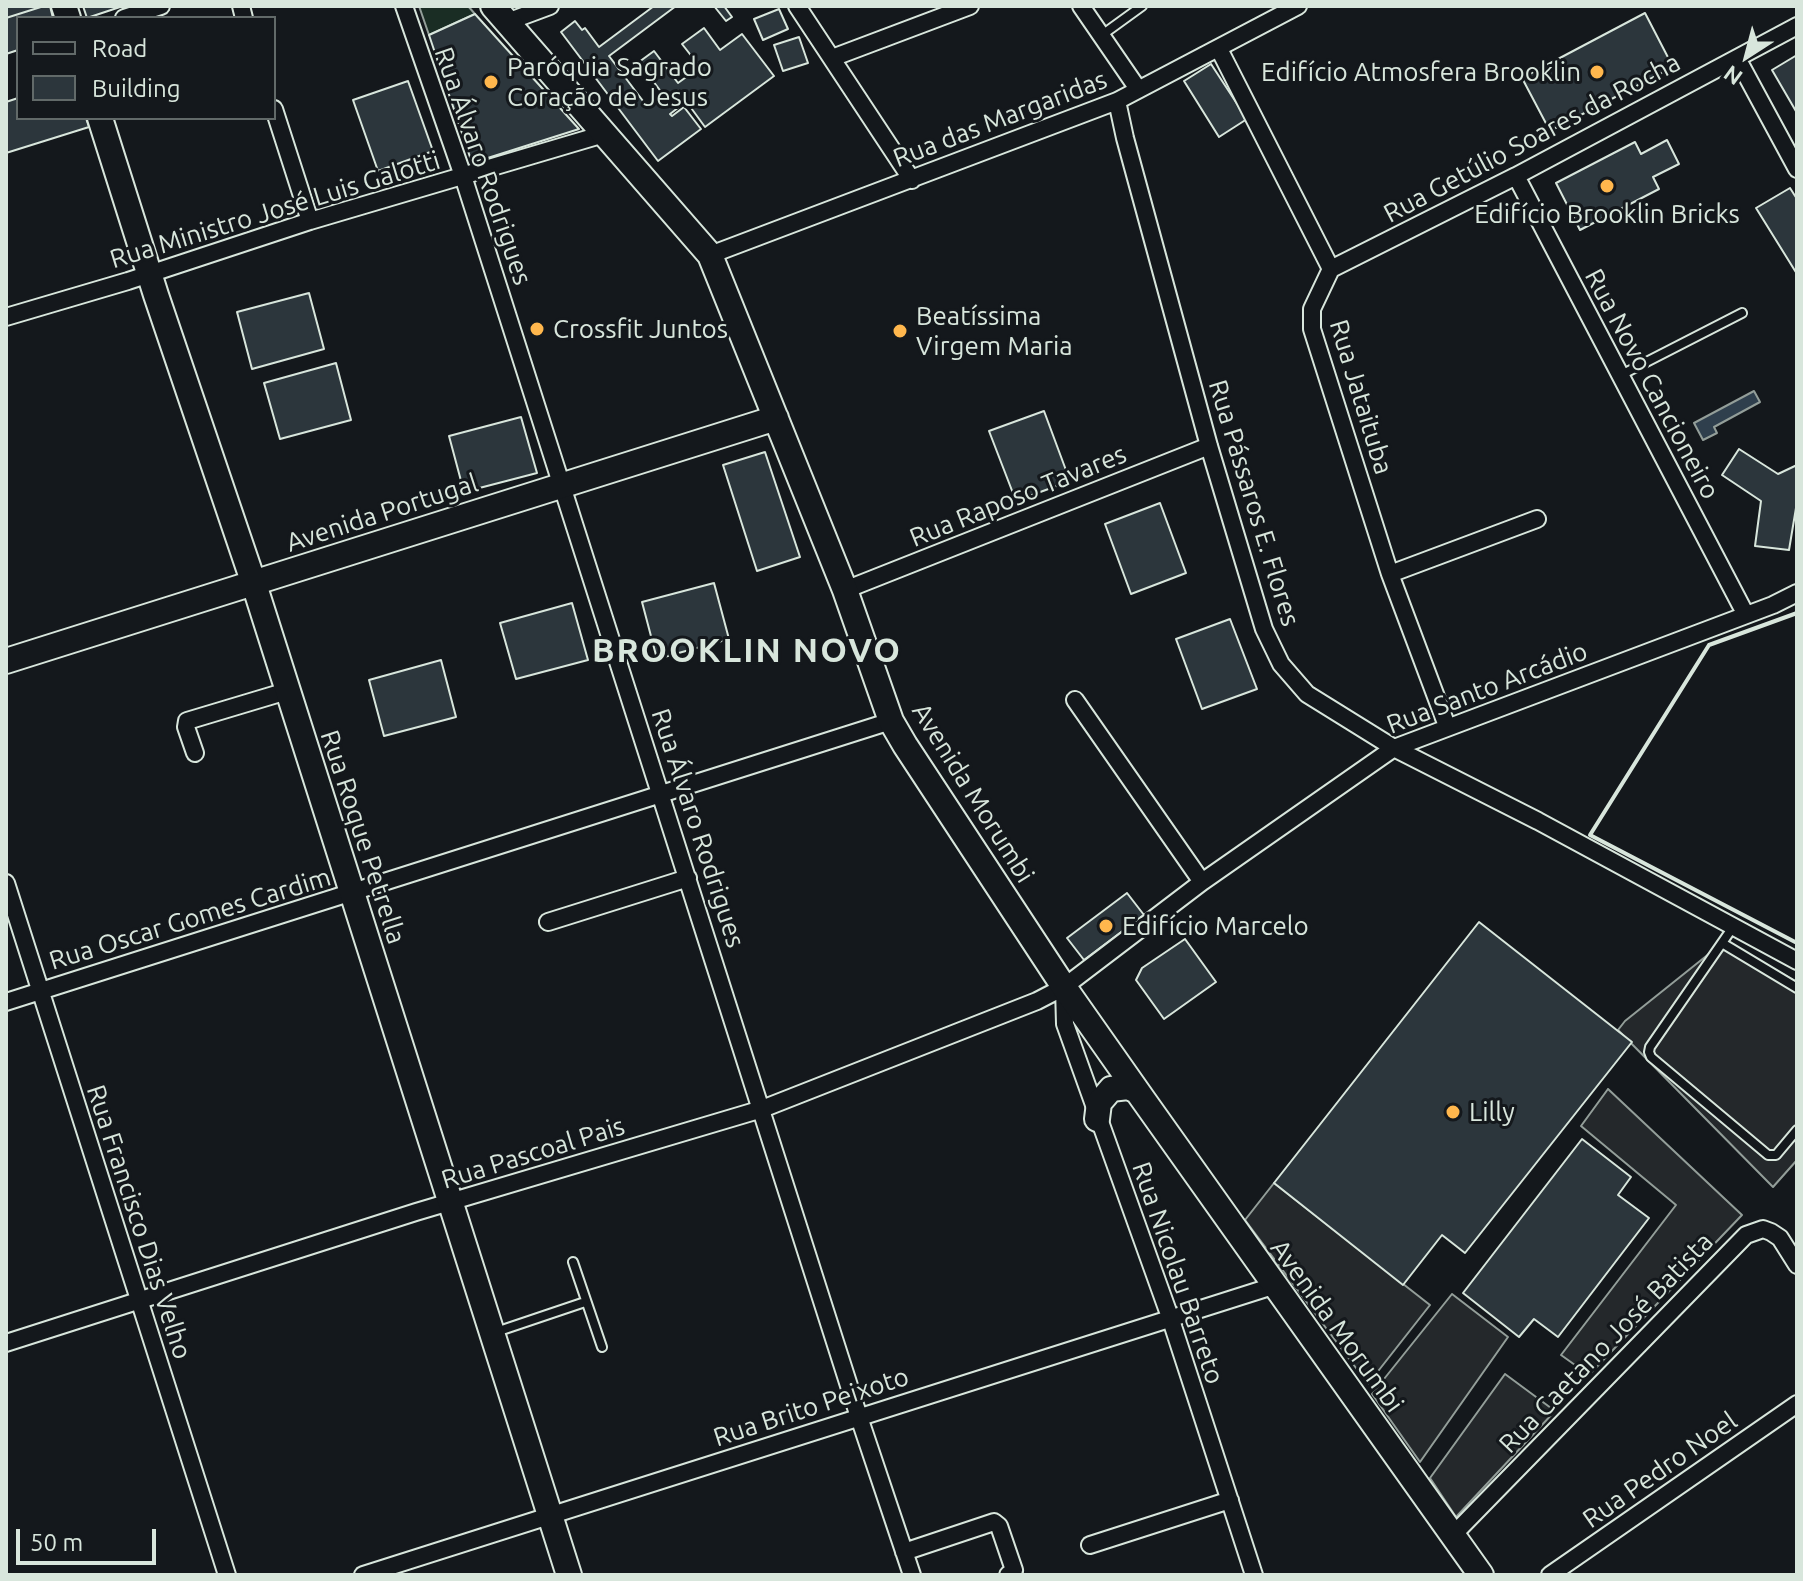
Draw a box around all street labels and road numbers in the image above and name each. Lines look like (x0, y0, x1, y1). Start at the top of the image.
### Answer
street label: Rua Álvaro Rodrigues (428, 43, 538, 289)
street label: Rua Getúlio Soares da Rocha (1378, 47, 1686, 229)
street label: Rua das Margaridas (889, 64, 1111, 174)
street label: Rua Ministro José Luis Galotti (106, 145, 444, 275)
street label: Rua Novo Cancioneiro (1578, 264, 1726, 504)
street label: Rua Jataituba (1323, 316, 1399, 478)
street label: Rua Pássaros E. Flores (1202, 376, 1306, 630)
street label: Rua Raposo Tavares (905, 438, 1131, 554)
street label: Avenida Portugal (282, 467, 482, 559)
street label: Rua Santo Arcádio (1382, 635, 1592, 741)
street label: Avenida Morumbi (905, 698, 1041, 888)
street label: Rua Álvaro Rodrigues (645, 705, 751, 951)
street label: Rua Roque Petrella (314, 726, 412, 948)
street label: Rua Oscar Gomes Cardim (46, 861, 334, 977)
street label: Rua Francisco Dias Velho (80, 1081, 198, 1363)
street label: Rua Pascoal Pais (438, 1110, 628, 1196)
street label: Rua Nicolau Barreto (1125, 1158, 1231, 1388)
street label: Rua Caetano José Batista (1493, 1226, 1719, 1460)
street label: Avenida Morumbi (1264, 1234, 1410, 1418)
street label: Rua Brito Peixoto (709, 1361, 913, 1453)
street label: Rua Pedro Noel (1577, 1405, 1743, 1535)

